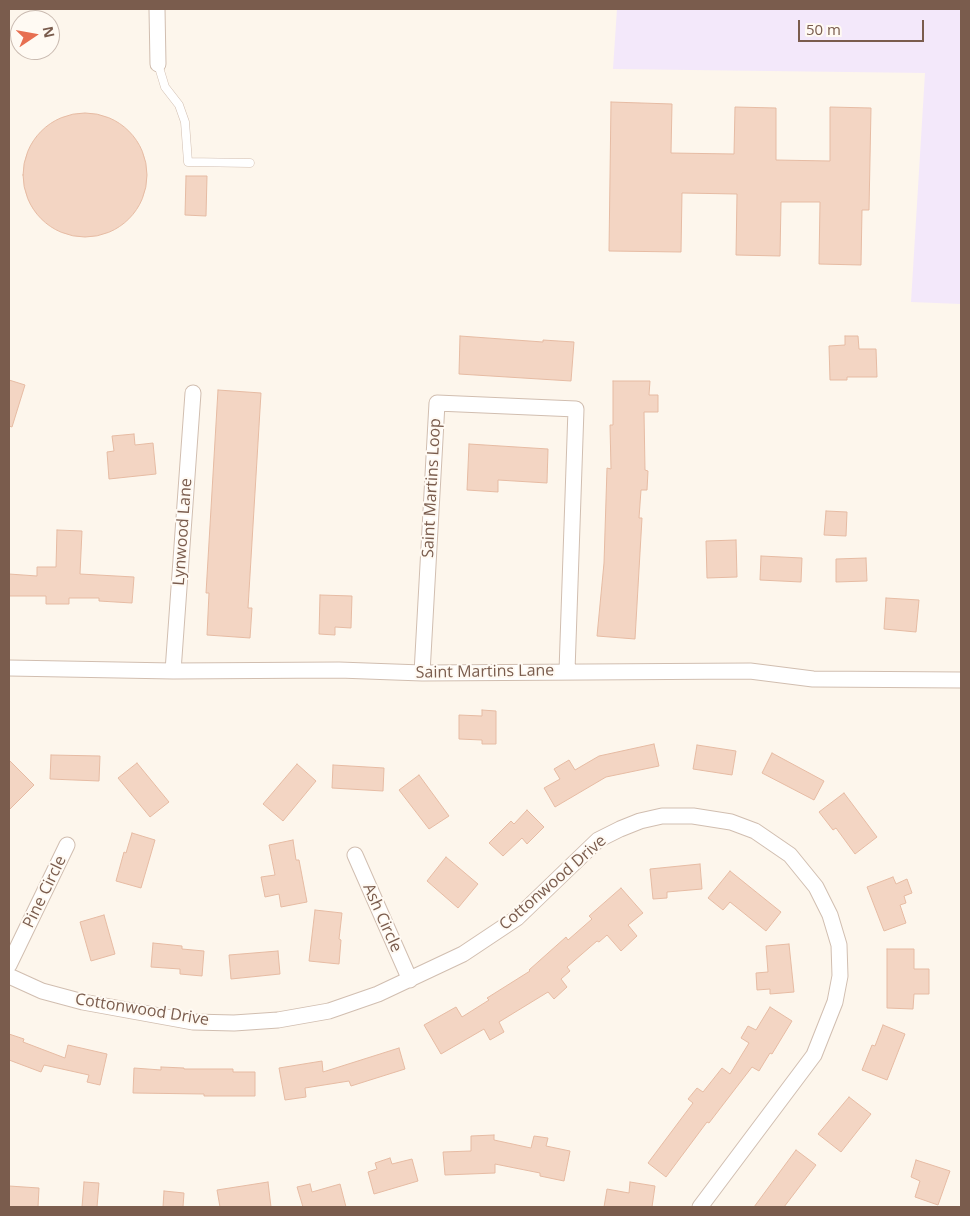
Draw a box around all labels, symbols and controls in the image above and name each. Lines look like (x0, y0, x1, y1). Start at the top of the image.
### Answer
north arrow (10, 10, 60, 60)
scale bar (800, 10, 926, 42)
text: 50 m (806, 19, 841, 39)
text: N (39, 24, 60, 40)
street label: Saint Martins Loop (419, 418, 445, 558)
street label: Lynwood Lane (170, 478, 196, 586)
street label: Saint Martins Lane (416, 661, 554, 683)
street label: Cottonwood Drive (496, 831, 610, 935)
street label: Pine Circle (19, 853, 71, 931)
street label: Ash Circle (358, 881, 406, 955)
street label: Cottonwood Drive (74, 990, 210, 1030)

